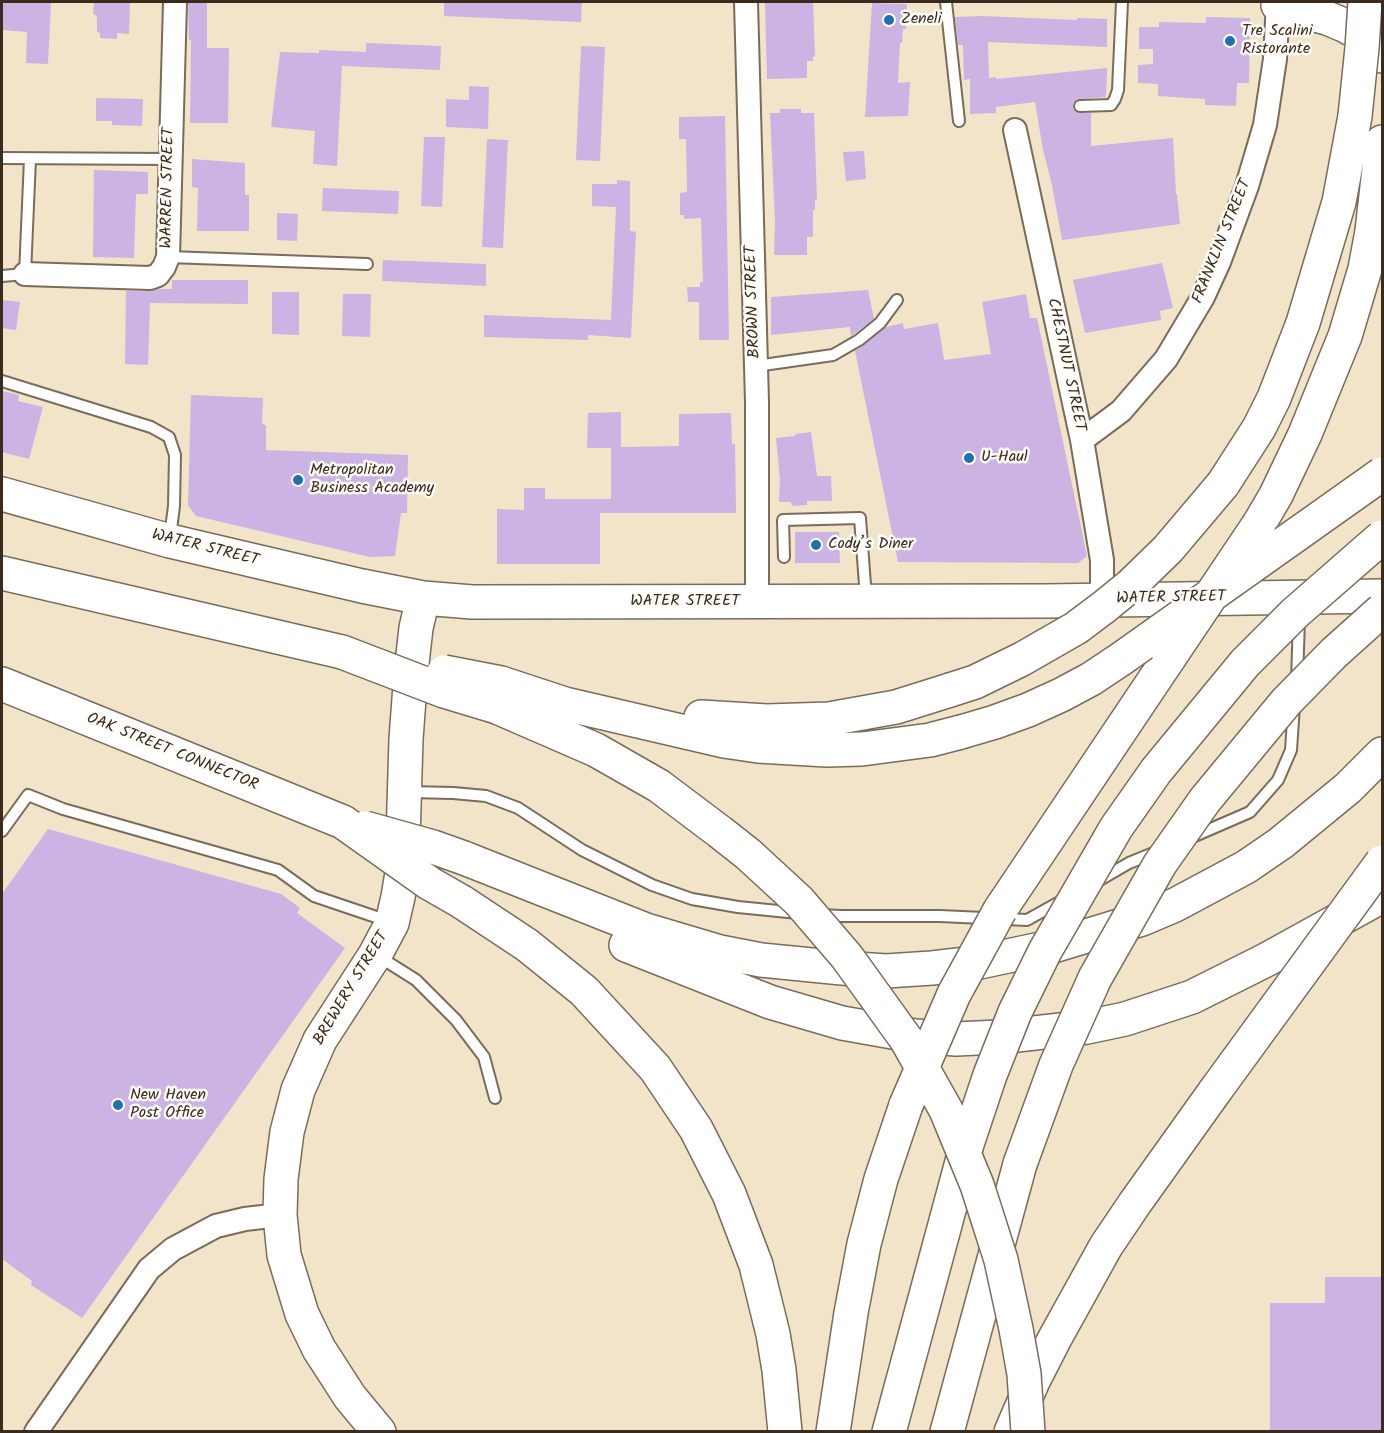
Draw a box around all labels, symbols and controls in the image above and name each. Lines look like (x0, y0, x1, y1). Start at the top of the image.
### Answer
place label: Zeneli (901, 10, 942, 30)
marker: Zeneli (882, 13, 896, 27)
place label: Tre Scalini Ristorante (1242, 22, 1313, 60)
marker: Tre Scalini Ristorante (1223, 34, 1237, 48)
street label: WARREN STREET (158, 127, 180, 249)
street label: FRANKLIN STREET (1189, 177, 1257, 307)
street label: BROWN STREET (742, 245, 766, 359)
street label: CHESTNUT STREET (1041, 297, 1089, 433)
place label: U-Haul (981, 448, 1028, 468)
marker: U-Haul (962, 451, 976, 465)
place label: Metropolitan Business Academy (310, 461, 434, 499)
marker: Metropolitan Business Academy (291, 473, 305, 487)
street label: WATER STREET (150, 526, 260, 572)
place label: Cody’s Diner (828, 535, 913, 555)
marker: Cody’s Diner (809, 538, 823, 552)
street label: WATER STREET (1116, 588, 1226, 610)
street label: WATER STREET (630, 592, 740, 612)
street label: OAK STREET CONNECTOR (83, 710, 261, 796)
street label: BREWERY STREET (310, 929, 394, 1049)
place label: New Haven Post Office (130, 1086, 206, 1124)
marker: New Haven Post Office (111, 1098, 125, 1112)

